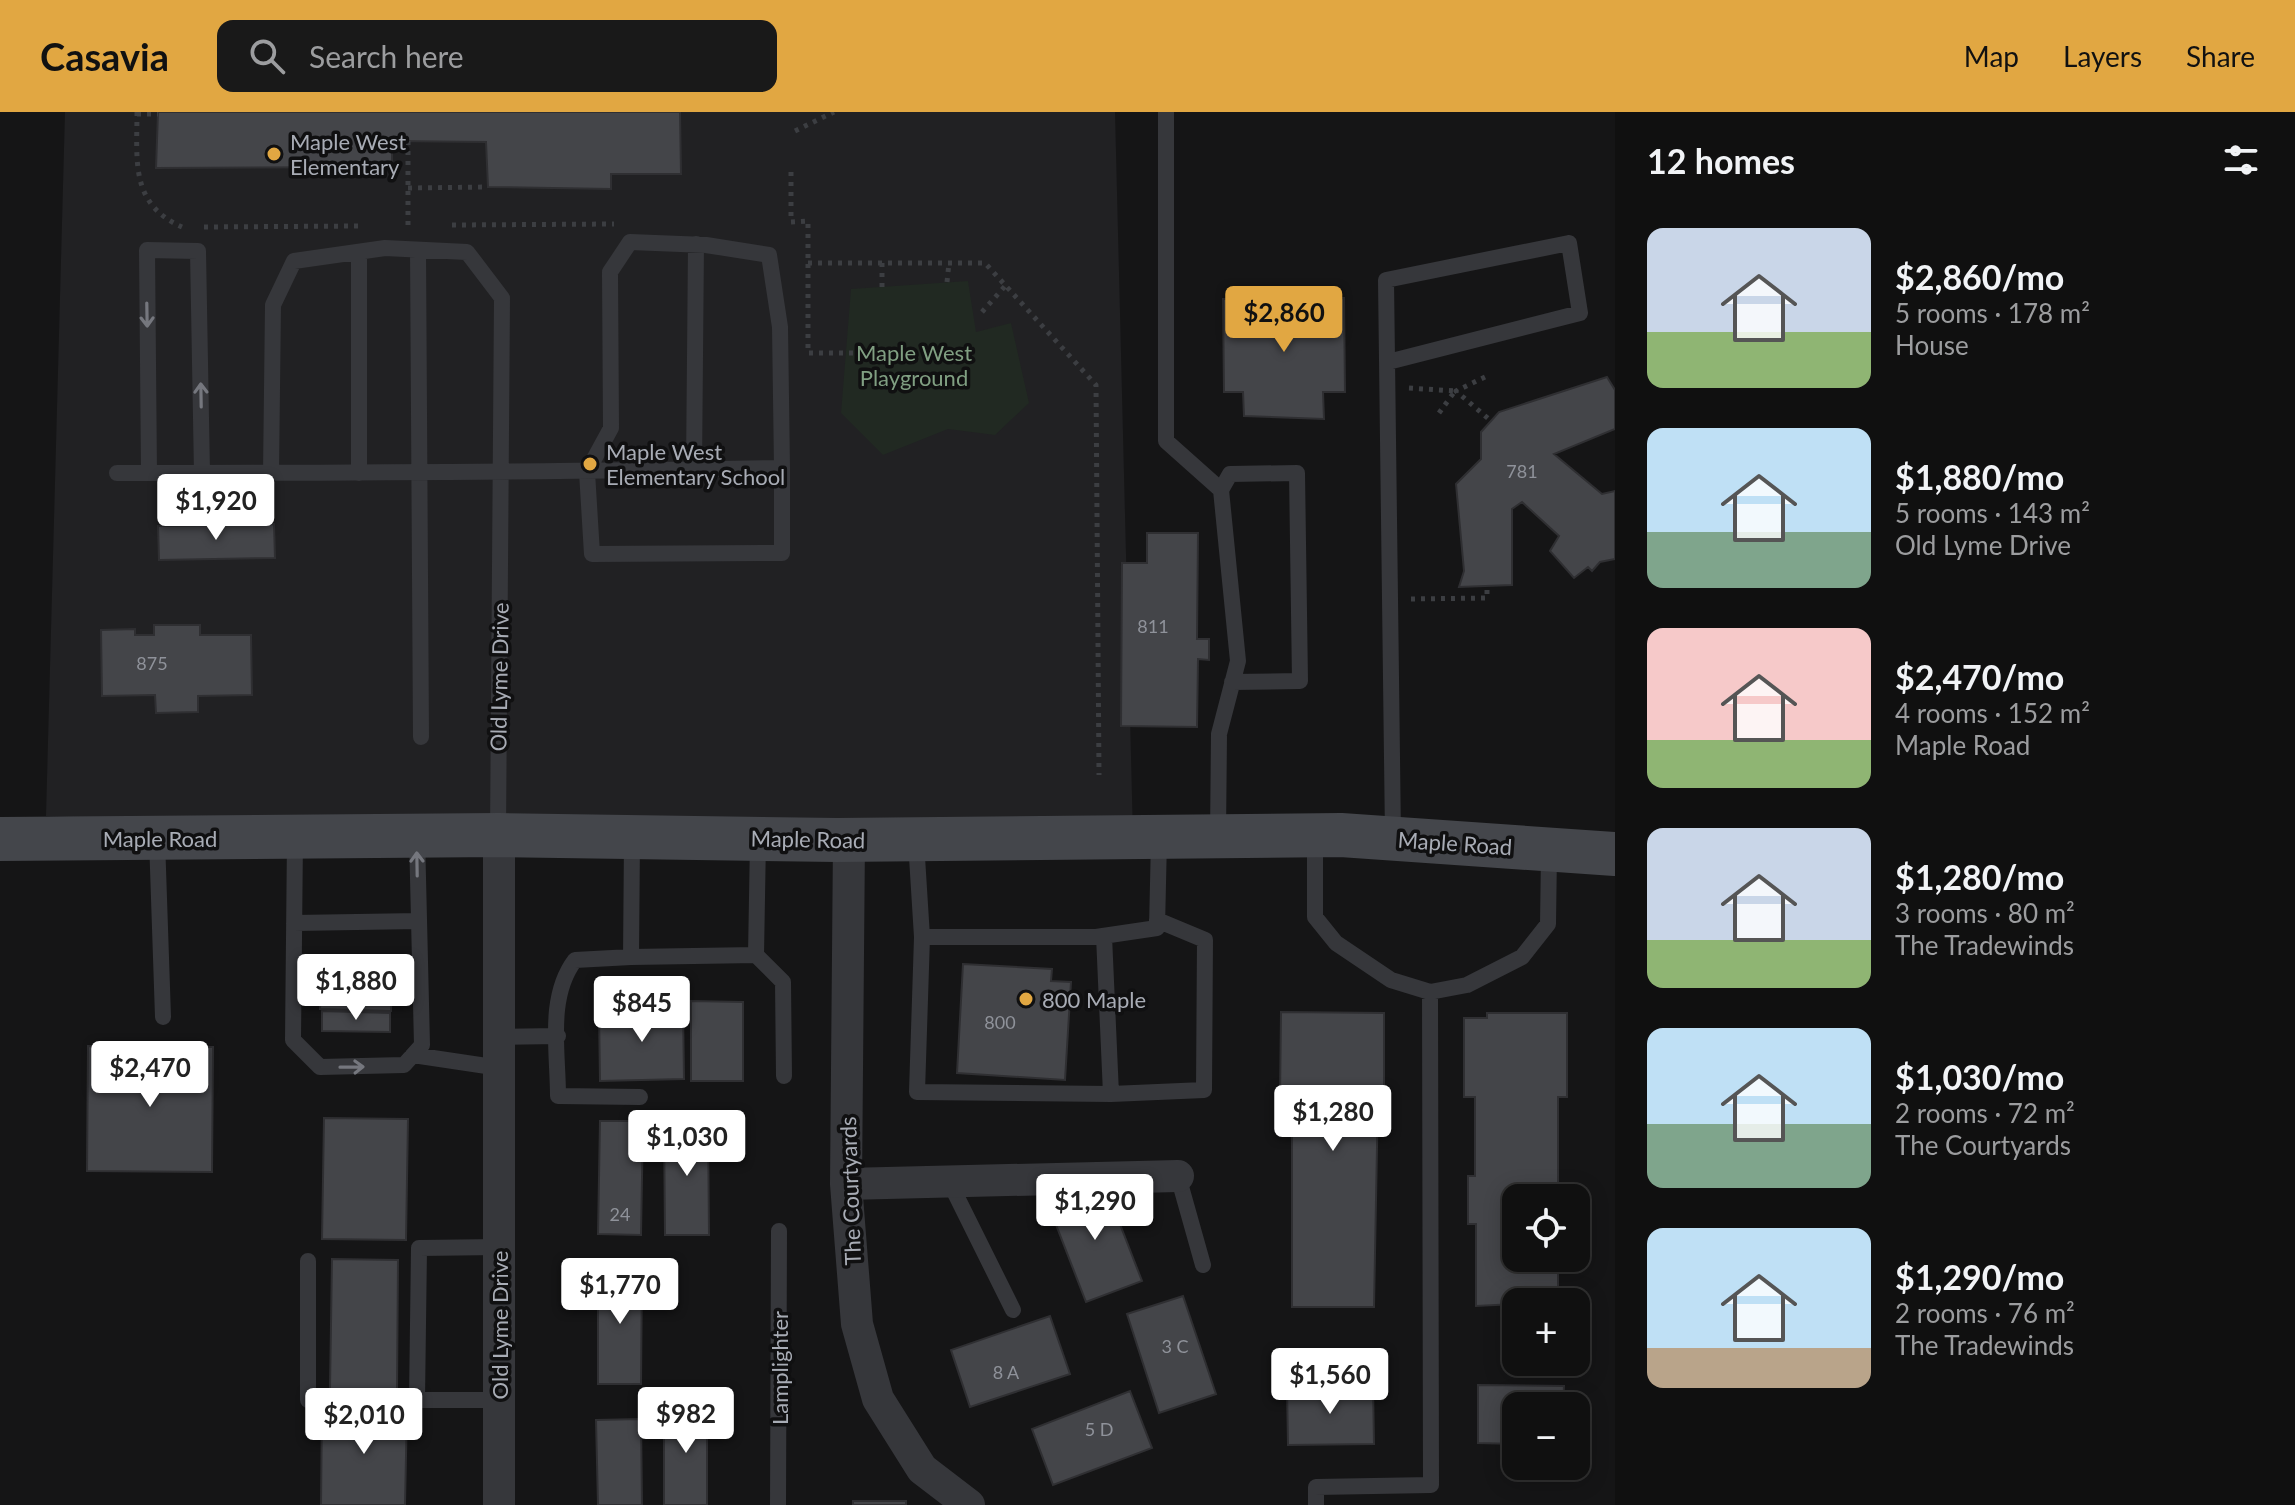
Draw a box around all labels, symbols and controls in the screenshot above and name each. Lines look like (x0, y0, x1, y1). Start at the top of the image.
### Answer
search box (217, 20, 777, 92)
text: Casavia (40, 33, 169, 79)
icon: search (245, 34, 289, 78)
text: Search here (309, 38, 464, 74)
text: Map (1964, 39, 2019, 73)
text: Layers (2063, 39, 2142, 73)
text: Share (2186, 39, 2255, 73)
place label: Maple West Elementary (290, 128, 406, 180)
icon: filters (2219, 138, 2263, 182)
text: 12 homes (1647, 140, 1795, 181)
marker: Maple West Elementary (265, 145, 283, 163)
text: $2,860/mo (1895, 256, 2064, 297)
icon: home (1711, 260, 1807, 356)
pin: $2,860 (1219, 286, 1349, 354)
text: $2,860 (1243, 296, 1325, 328)
text: 5 rooms · 178 m² (1895, 297, 2090, 329)
one-way arrow (139, 301, 155, 328)
text: House (1895, 329, 1969, 361)
park label: Maple West Playground (856, 339, 972, 391)
one-way arrow (193, 382, 208, 409)
place label: Maple West Elementary School (606, 438, 785, 490)
marker: Maple West Elementary School (581, 455, 599, 473)
text: $1,880/mo (1895, 456, 2064, 497)
house number: 781 (1506, 460, 1538, 482)
icon: home (1711, 460, 1807, 556)
pin: $1,920 (151, 474, 281, 542)
text: $1,920 (175, 484, 257, 516)
text: 5 rooms · 143 m² (1895, 497, 2090, 529)
text: Old Lyme Drive (1895, 529, 2071, 561)
street label: Old Lyme Drive (484, 602, 514, 752)
house number: 811 (1137, 615, 1169, 637)
house number: 875 (136, 652, 168, 674)
text: $2,470/mo (1895, 656, 2064, 697)
icon: home (1711, 660, 1807, 756)
text: 4 rooms · 152 m² (1895, 697, 2090, 729)
text: Maple Road (1895, 729, 2030, 761)
street label: Maple Road (103, 825, 217, 852)
street label: Maple Road (750, 825, 866, 853)
street label: Maple Road (1397, 826, 1513, 860)
one-way arrow (410, 851, 425, 878)
text: $1,280/mo (1895, 856, 2064, 897)
icon: home (1711, 860, 1807, 956)
text: 3 rooms · 80 m² (1895, 897, 2075, 929)
text: The Tradewinds (1895, 929, 2074, 961)
pin: $1,880 (291, 954, 421, 1022)
text: $1,880 (315, 964, 397, 996)
pin: $845 (595, 976, 689, 1044)
text: $845 (612, 986, 672, 1018)
place label: 800 Maple (1042, 986, 1146, 1013)
marker: 800 Maple (1017, 990, 1035, 1008)
house number: 800 (984, 1011, 1016, 1033)
pin: $2,470 (85, 1041, 215, 1109)
text: $2,470 (109, 1051, 191, 1083)
text: $1,030/mo (1895, 1056, 2064, 1097)
one-way arrow (338, 1059, 365, 1074)
icon: home (1711, 1060, 1807, 1156)
pin: $1,280 (1268, 1085, 1398, 1153)
text: $1,280 (1292, 1095, 1374, 1127)
text: 2 rooms · 72 m² (1895, 1097, 2075, 1129)
pin: $1,030 (622, 1110, 752, 1178)
street label: The Courtyards (834, 1116, 866, 1266)
text: $1,030 (646, 1120, 728, 1152)
text: The Courtyards (1895, 1129, 2071, 1161)
pin: $1,290 (1030, 1174, 1160, 1242)
text: $1,290 (1054, 1184, 1136, 1216)
map controls (1502, 1184, 1590, 1480)
button: locate (1502, 1184, 1590, 1272)
house number: 24 (610, 1203, 630, 1225)
street label: Old Lyme Drive (486, 1251, 513, 1399)
text: $1,290/mo (1895, 1256, 2064, 1297)
pin: $1,770 (555, 1258, 685, 1326)
icon: home (1711, 1260, 1807, 1356)
text: $1,770 (579, 1268, 661, 1300)
button: + (1502, 1288, 1590, 1376)
text: 2 rooms · 76 m² (1895, 1297, 2075, 1329)
street label: Lamplighter (766, 1311, 793, 1425)
text: The Tradewinds (1895, 1329, 2074, 1361)
house number: 3 C (1161, 1335, 1189, 1357)
pin: $1,560 (1265, 1348, 1395, 1416)
text: $1,560 (1289, 1358, 1371, 1390)
house number: 8 A (993, 1361, 1020, 1383)
pin: $982 (639, 1387, 733, 1455)
pin: $2,010 (299, 1388, 429, 1456)
button: − (1502, 1392, 1590, 1480)
text: $982 (656, 1397, 716, 1429)
text: $2,010 (323, 1398, 405, 1430)
house number: 5 D (1085, 1418, 1113, 1440)

